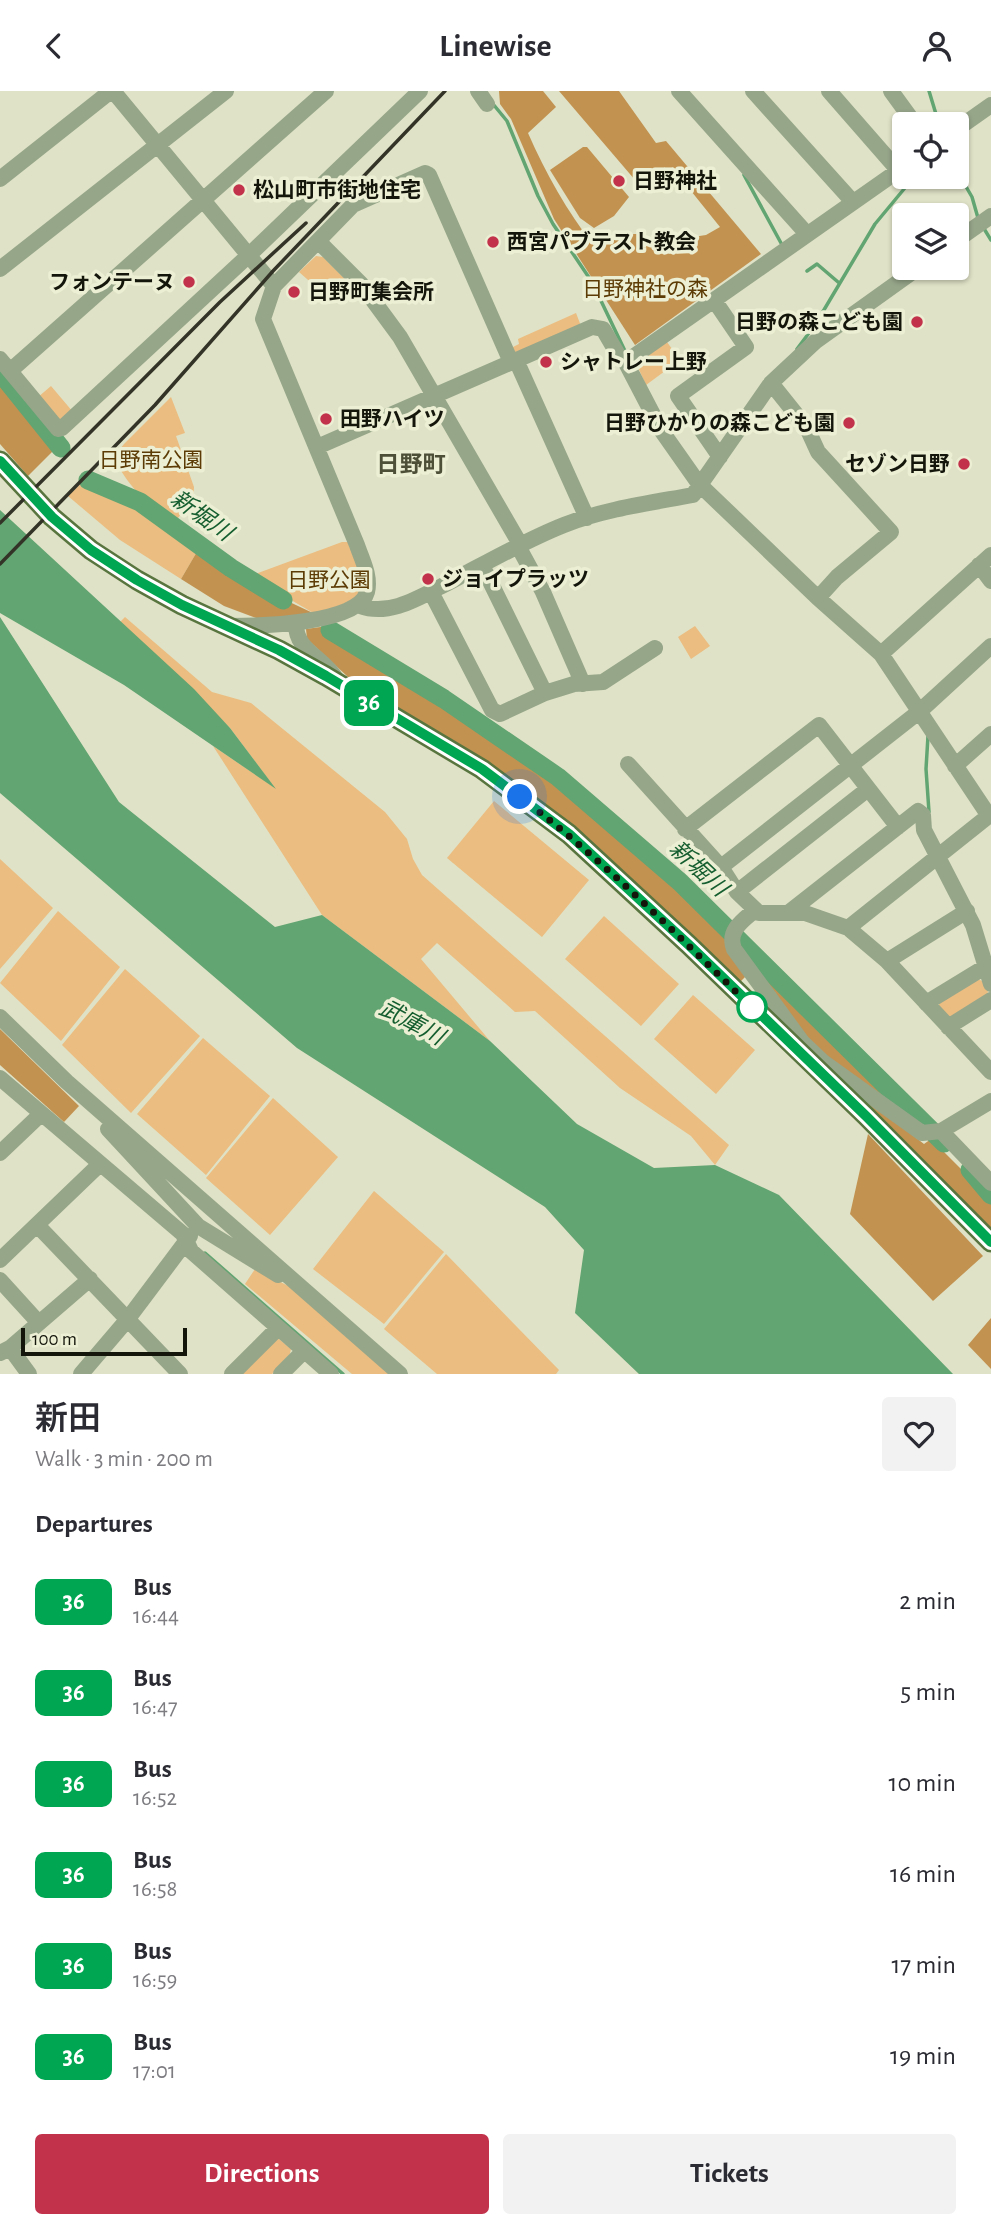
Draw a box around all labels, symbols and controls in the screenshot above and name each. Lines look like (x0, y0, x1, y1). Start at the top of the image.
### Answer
icon: back (35, 27, 73, 65)
icon: person (918, 27, 956, 65)
text: Linewise (439, 30, 552, 62)
map controls (892, 112, 969, 280)
button: locate (892, 112, 969, 189)
place label: 日野神社 (633, 169, 717, 192)
marker: 日野神社 (611, 173, 627, 189)
place label: 松山町市街地住宅 (253, 178, 421, 201)
marker: 松山町市街地住宅 (231, 182, 247, 198)
button: layers (892, 203, 969, 280)
place label: 西宮パブテスト教会 (507, 230, 696, 253)
marker: 西宮パブテスト教会 (485, 234, 501, 250)
place label: フォンテーヌ (49, 272, 175, 293)
marker: フォンテーヌ (181, 274, 197, 290)
park label: 日野神社の森 (582, 278, 708, 300)
place label: 日野町集会所 (308, 281, 434, 303)
marker: 日野町集会所 (286, 284, 302, 300)
place label: 日野の森こども園 (735, 311, 903, 333)
marker: 日野の森こども園 (909, 314, 925, 330)
place label: シャトレー上野 (560, 351, 707, 373)
marker: シャトレー上野 (538, 354, 554, 370)
place label: 田野ハイツ (340, 408, 445, 430)
marker: 田野ハイツ (318, 411, 334, 427)
place label: 日野ひかりの森こども園 (604, 412, 835, 434)
marker: 日野ひかりの森こども園 (841, 415, 857, 431)
park label: 日野南公園 (99, 449, 204, 471)
place label: セゾン日野 (845, 452, 950, 475)
district label: 日野町 (377, 453, 446, 477)
marker: セゾン日野 (956, 456, 972, 472)
water label: 新堀川 (166, 485, 240, 547)
place label: ジョイプラッツ (442, 568, 589, 590)
park label: 日野公園 (287, 570, 371, 591)
marker: ジョイプラッツ (420, 571, 436, 587)
line badge: 36 (338, 680, 400, 726)
text: 36 (358, 691, 380, 715)
your location (502, 779, 537, 814)
water label: 新堀川 (665, 836, 735, 903)
unlabelled marker (737, 992, 767, 1022)
water label: 武庫川 (375, 995, 451, 1051)
scale bar (21, 1325, 187, 1357)
text: 100 m (32, 1330, 77, 1349)
button: heart (882, 1397, 956, 1471)
text: 新田 (35, 1403, 101, 1436)
text: Walk · 3 min · 200 m (35, 1448, 213, 1471)
text: Departures (35, 1511, 153, 1537)
text: Bus (133, 1574, 172, 1600)
text: 2 min (899, 1588, 956, 1614)
text: 36 (63, 1590, 84, 1614)
text: 16:44 (133, 1605, 179, 1628)
text: Bus (133, 1665, 172, 1691)
text: 5 min (900, 1679, 956, 1705)
text: 36 (63, 1681, 84, 1705)
text: 16:47 (133, 1696, 178, 1719)
text: Bus (133, 1756, 172, 1782)
text: 10 min (889, 1770, 956, 1796)
text: 36 (63, 1772, 84, 1796)
text: 16:52 (133, 1787, 177, 1810)
text: Bus (133, 1847, 172, 1873)
text: 16 min (890, 1861, 956, 1887)
text: 36 (63, 1863, 84, 1887)
text: 16:58 (133, 1878, 178, 1901)
text: Bus (133, 1938, 172, 1964)
text: 17 min (891, 1952, 956, 1978)
text: 36 (63, 1954, 84, 1978)
text: 16:59 (133, 1969, 177, 1992)
text: Bus (133, 2029, 172, 2055)
text: 19 min (890, 2043, 956, 2069)
text: 36 (63, 2045, 84, 2069)
text: 17:01 (133, 2060, 176, 2083)
button: Directions (35, 2134, 489, 2214)
button: Tickets (503, 2134, 956, 2214)

